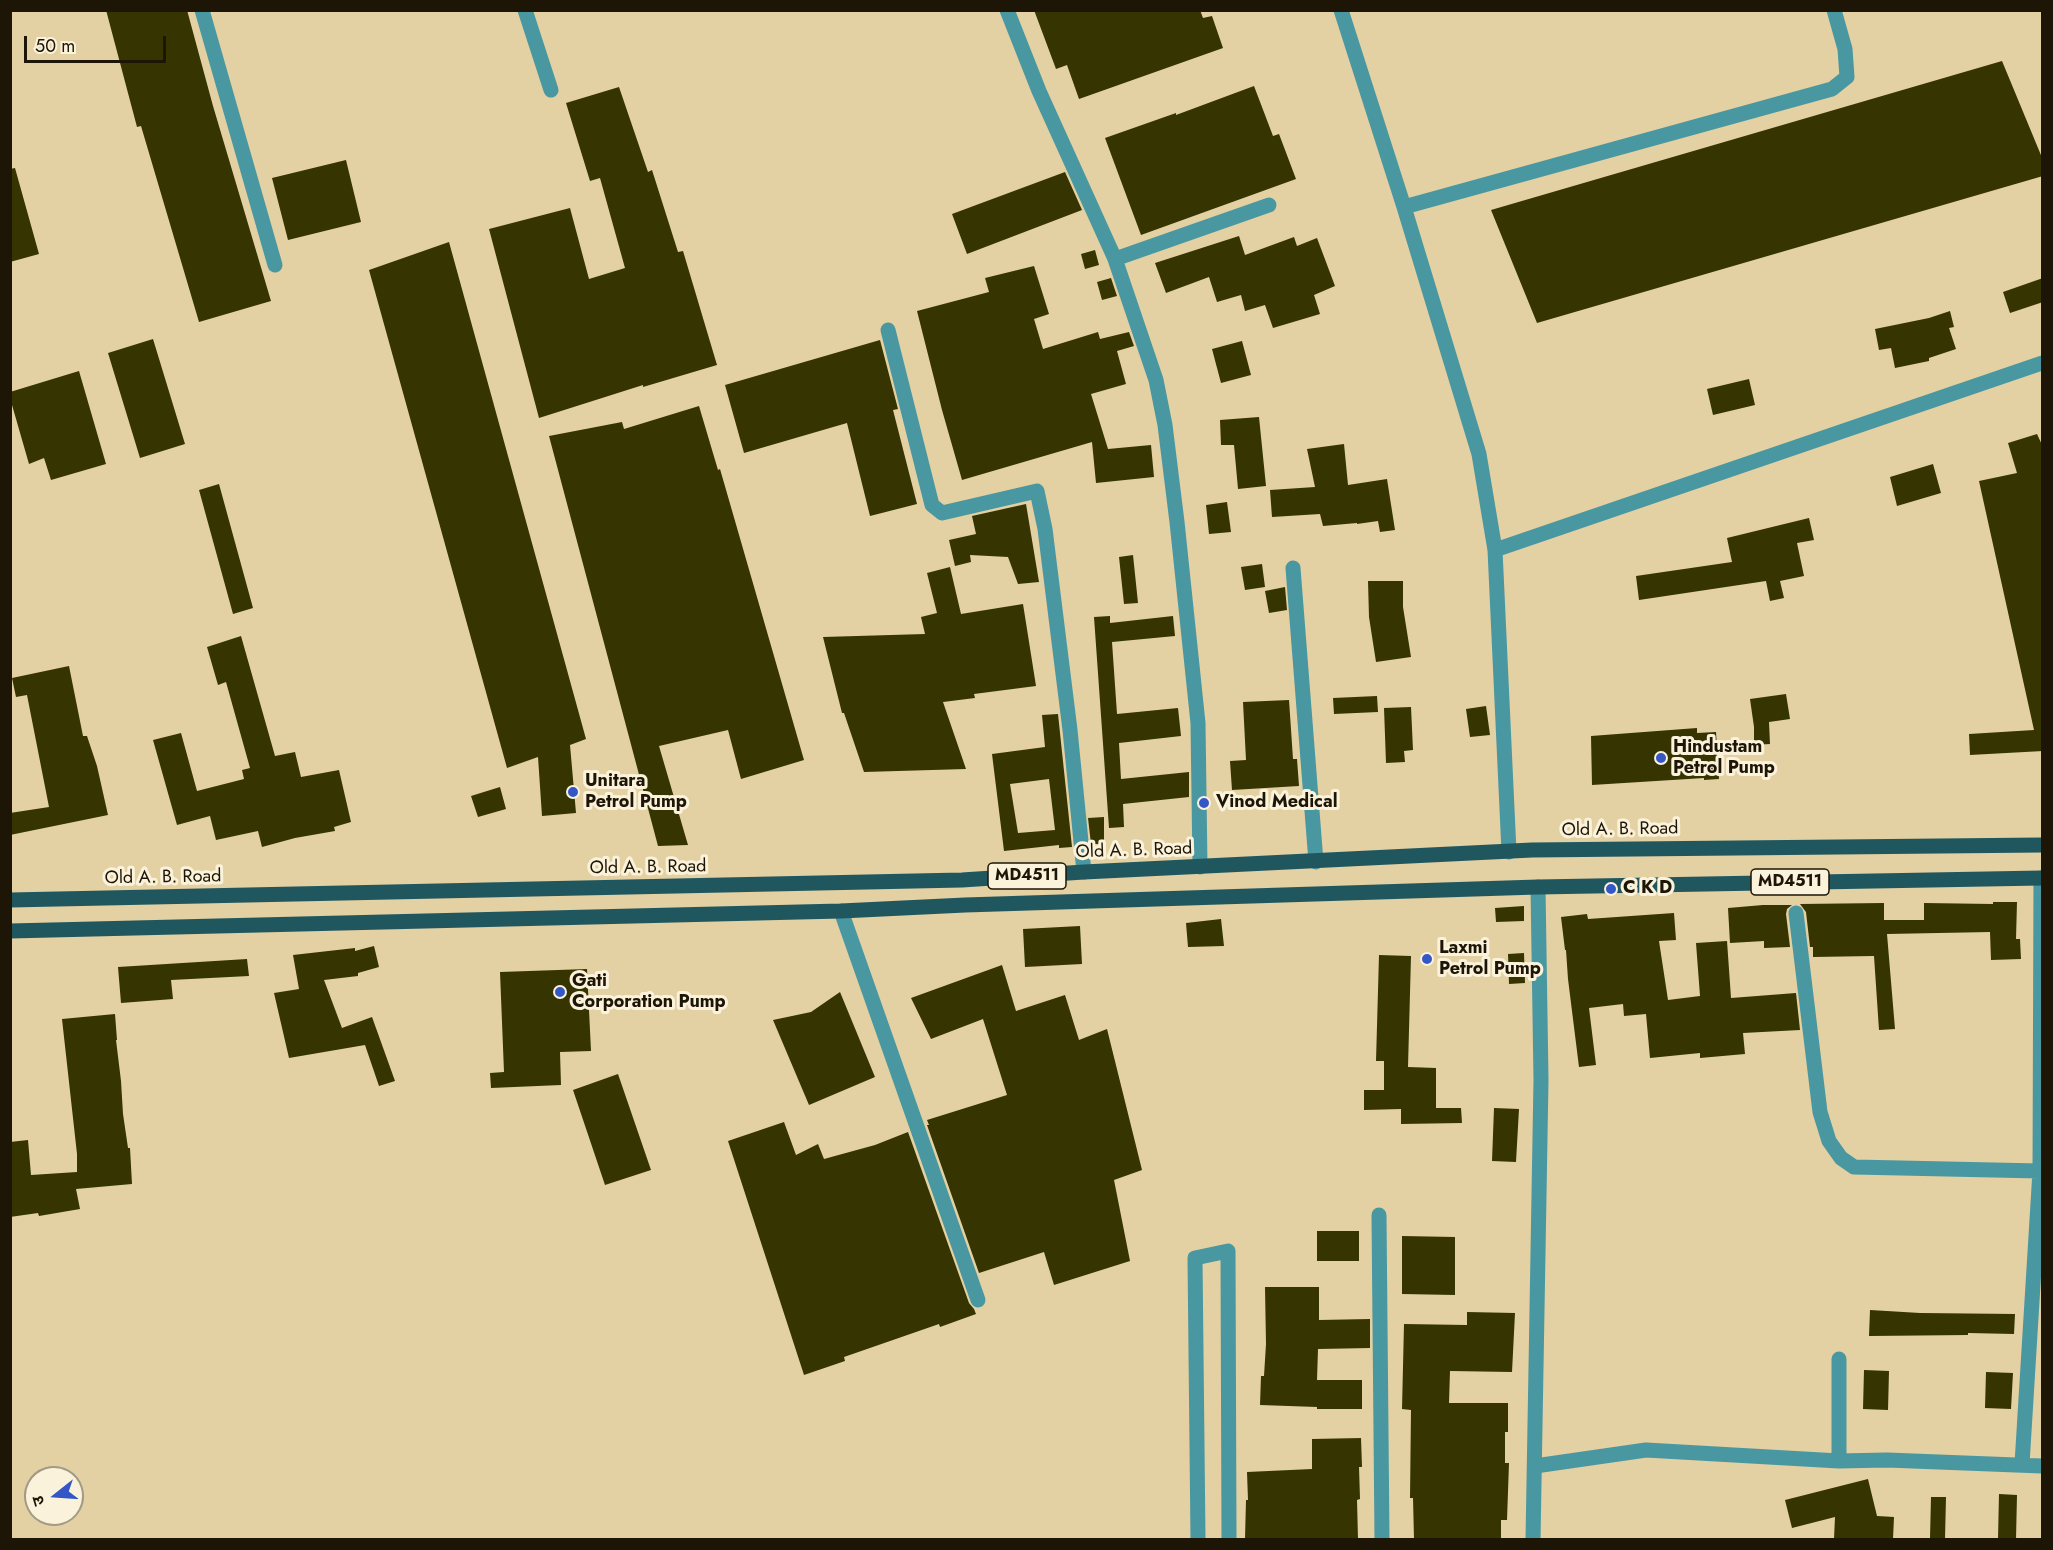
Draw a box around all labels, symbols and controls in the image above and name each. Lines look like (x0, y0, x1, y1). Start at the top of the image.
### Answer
scale bar (27, 24, 170, 62)
text: 50 m (35, 33, 75, 59)
place label: Hindustam Petrol Pump (1673, 737, 1775, 780)
marker: Hindustam Petrol Pump (1654, 751, 1668, 765)
place label: Unitara Petrol Pump (585, 771, 687, 814)
marker: Unitara Petrol Pump (566, 785, 580, 799)
place label: Vinod Medical (1216, 792, 1338, 814)
marker: Vinod Medical (1197, 796, 1211, 810)
street label: Old A. B. Road (1562, 818, 1678, 842)
street label: Old A. B. Road (1075, 838, 1193, 864)
street label: Old A. B. Road (590, 856, 706, 880)
road number: MD4511 (988, 863, 1066, 889)
street label: Old A. B. Road (105, 866, 221, 890)
road number: MD4511 (1751, 869, 1829, 895)
place label: C K D (1623, 878, 1672, 900)
marker: C K D (1604, 882, 1618, 896)
place label: Laxmi Petrol Pump (1439, 938, 1541, 980)
marker: Laxmi Petrol Pump (1420, 952, 1434, 966)
place label: Gati Corporation Pump (572, 971, 726, 1014)
marker: Gati Corporation Pump (553, 985, 567, 999)
north arrow (24, 1466, 84, 1526)
text: उ (26, 1493, 51, 1509)

